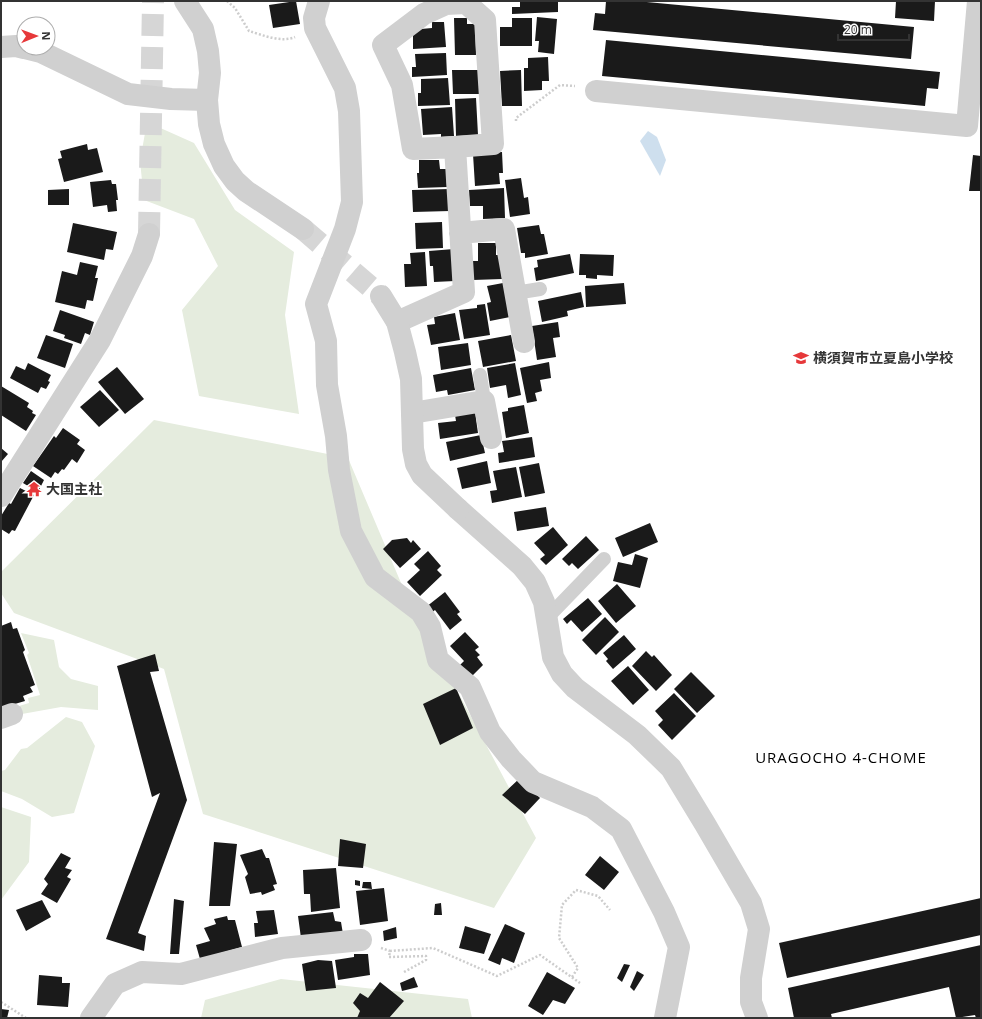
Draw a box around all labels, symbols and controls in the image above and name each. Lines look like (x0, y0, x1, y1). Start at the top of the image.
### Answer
north arrow (16, 16, 56, 56)
scale bar (838, 16, 909, 42)
text: 20 m (844, 21, 872, 38)
text: N (39, 31, 54, 40)
place label: 横須賀市立夏島小学校 (813, 348, 953, 367)
school or university icon: 横須賀市立夏島小学校 (792, 349, 810, 367)
place label: 大国主社 (46, 479, 102, 498)
temple icon: 大国主社 (25, 480, 43, 498)
district label: URAGOCHO 4-CHOME (755, 747, 927, 767)

